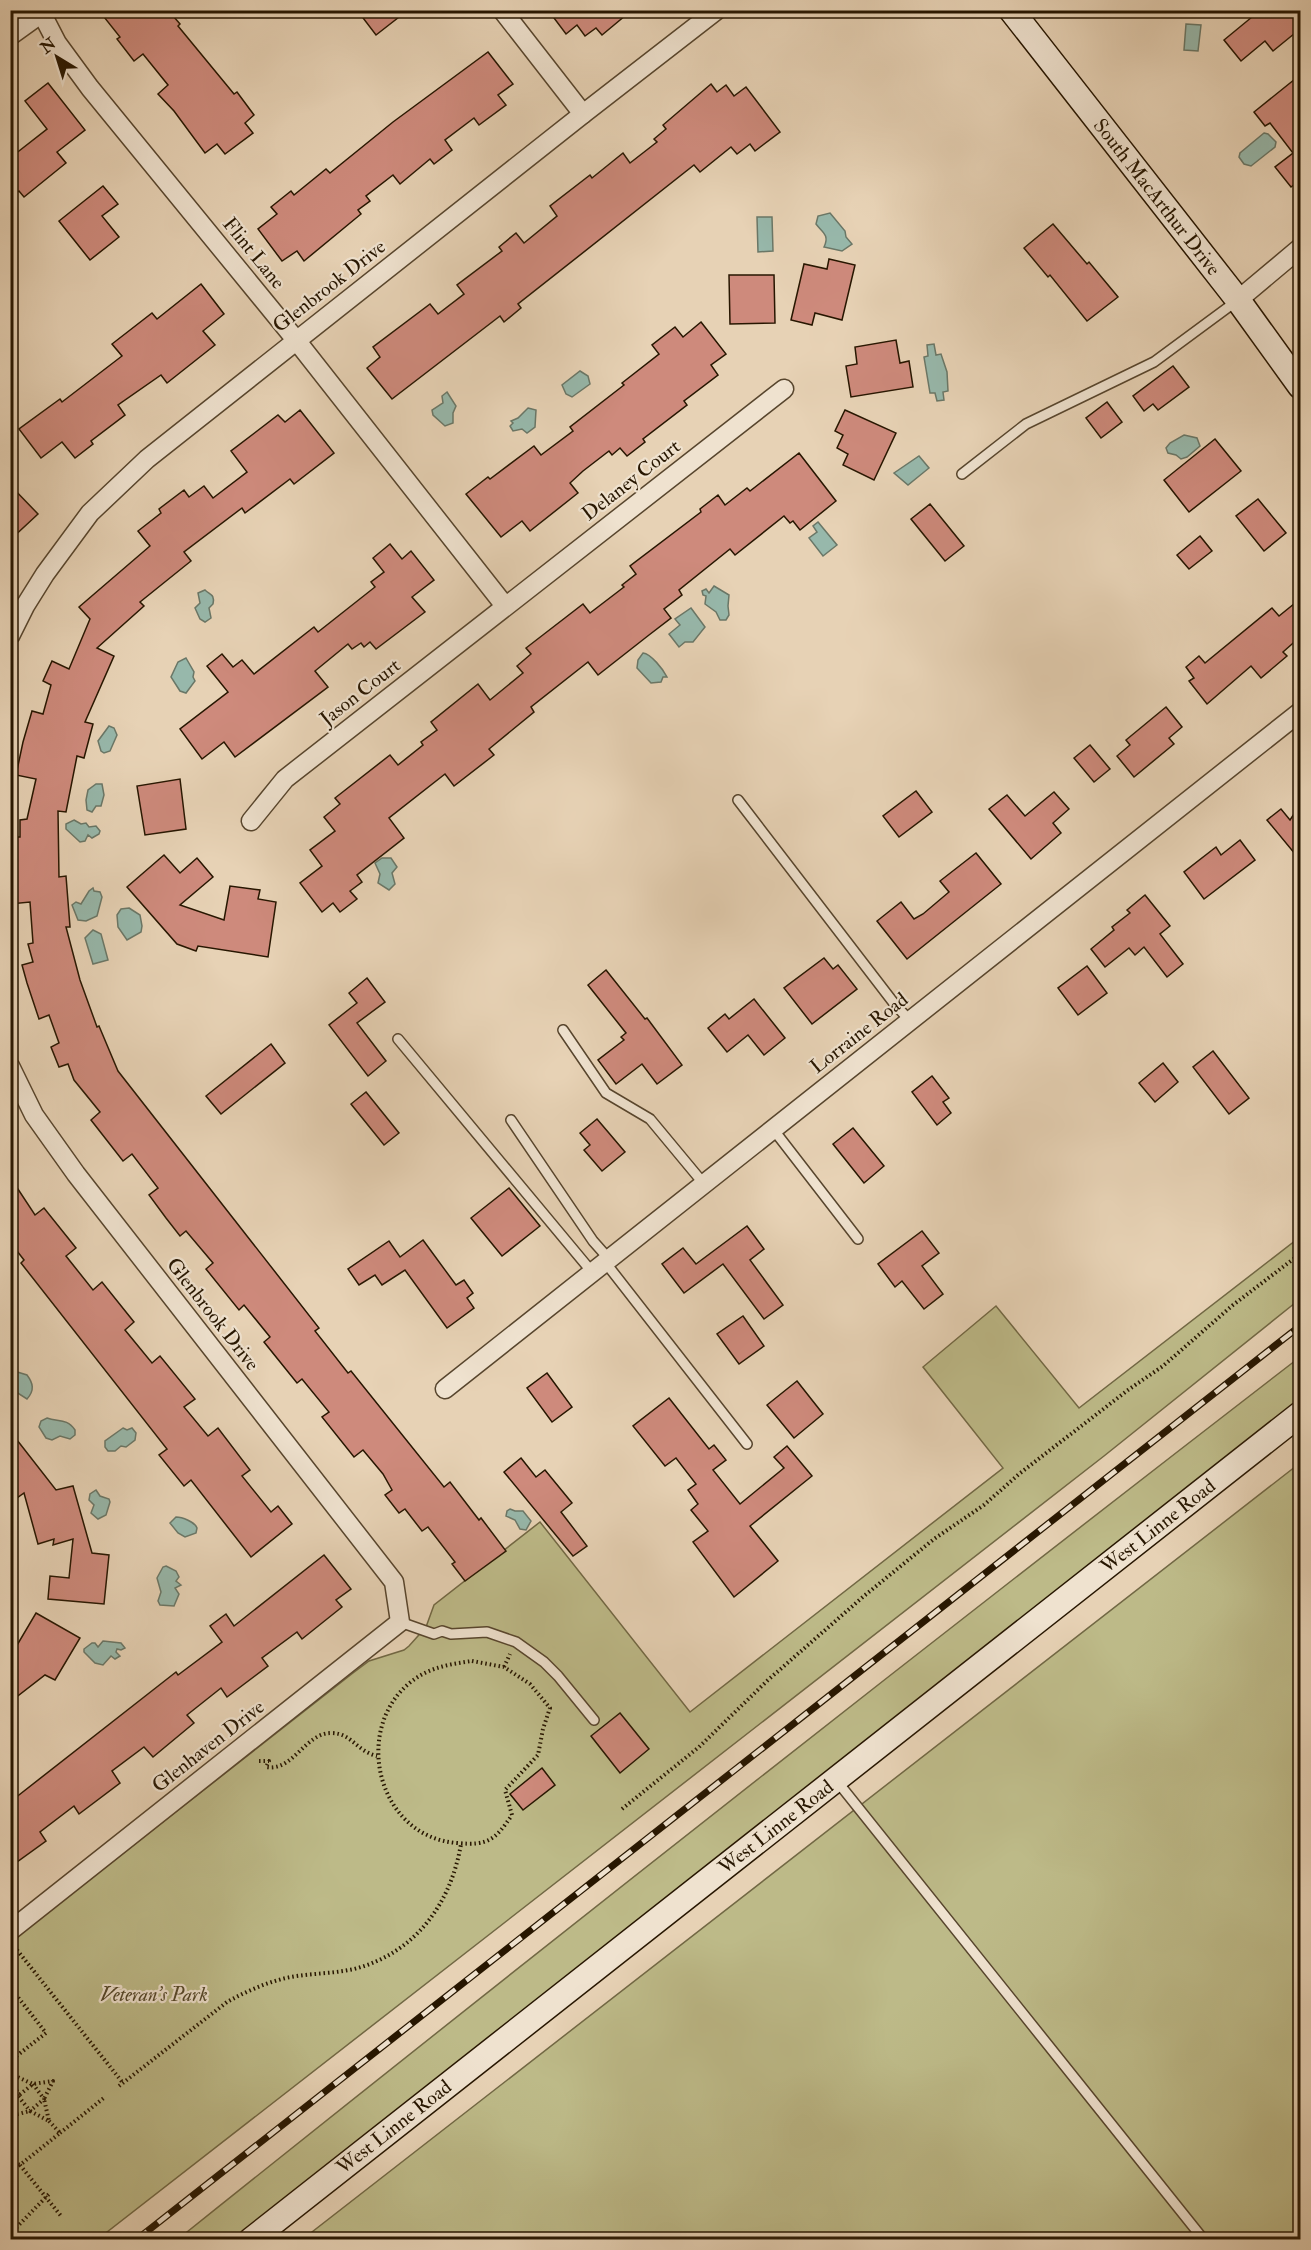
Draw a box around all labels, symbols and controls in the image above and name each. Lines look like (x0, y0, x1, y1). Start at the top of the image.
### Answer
north arrow (27, 27, 87, 87)
text: N (36, 33, 61, 59)
street label: South MacArthur Drive (1088, 113, 1226, 281)
street label: Flint Lane (217, 212, 291, 294)
street label: Glenbrook Drive (268, 234, 390, 338)
street label: Delaney Court (577, 433, 686, 526)
street label: Jason Court (314, 652, 406, 732)
street label: Lorraine Road (805, 987, 913, 1079)
street label: Glenbrook Drive (161, 1253, 265, 1375)
street label: West Linne Road (1095, 1473, 1221, 1579)
street label: Glenhaven Drive (147, 1694, 269, 1798)
street label: West Linne Road (713, 1774, 839, 1880)
park label: Veteran's Park (100, 1982, 208, 2007)
street label: West Linne Road (331, 2074, 457, 2180)

